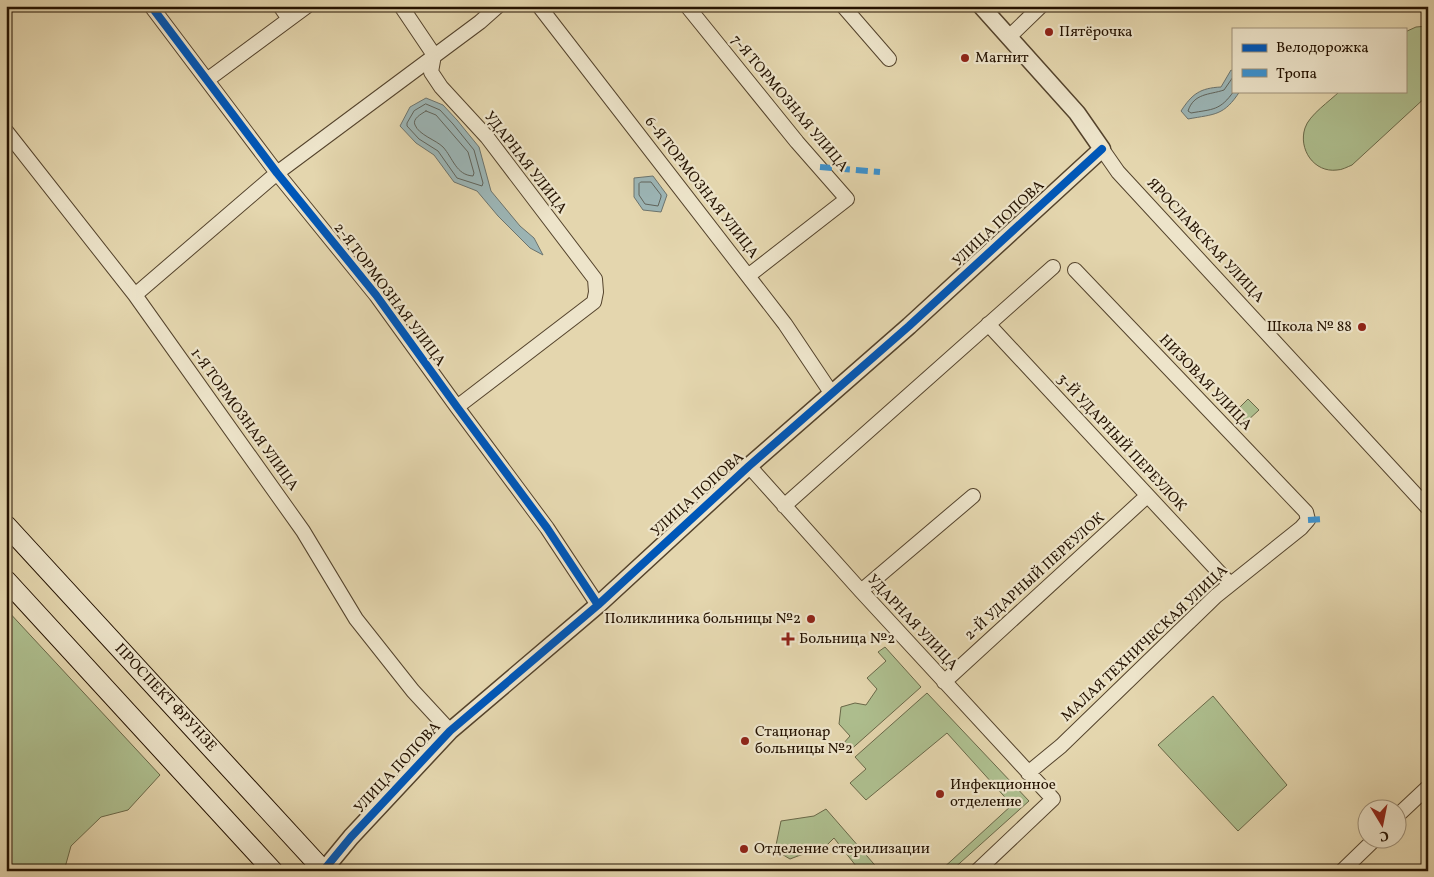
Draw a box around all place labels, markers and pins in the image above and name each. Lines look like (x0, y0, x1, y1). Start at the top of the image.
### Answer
place label: Пятёрочка (1059, 22, 1133, 43)
marker: Пятёрочка (1043, 26, 1055, 38)
place label: Магнит (975, 48, 1029, 69)
marker: Магнит (959, 52, 971, 64)
place label: Школа № 88 (1267, 317, 1352, 338)
marker: Школа № 88 (1356, 321, 1368, 333)
place label: Поликлиника больницы №2 (604, 609, 801, 630)
marker: Поликлиника больницы №2 (805, 613, 817, 625)
place label: Больница №2 (799, 629, 895, 650)
marker: Больница №2 (781, 632, 795, 646)
place label: Стационар больницы №2 (755, 722, 853, 760)
marker: Стационар больницы №2 (739, 735, 751, 747)
place label: Инфекционное отделение (950, 775, 1056, 813)
marker: Инфекционное отделение (934, 788, 946, 800)
place label: Отделение стерилизации (754, 839, 930, 860)
marker: Отделение стерилизации (738, 843, 750, 855)

